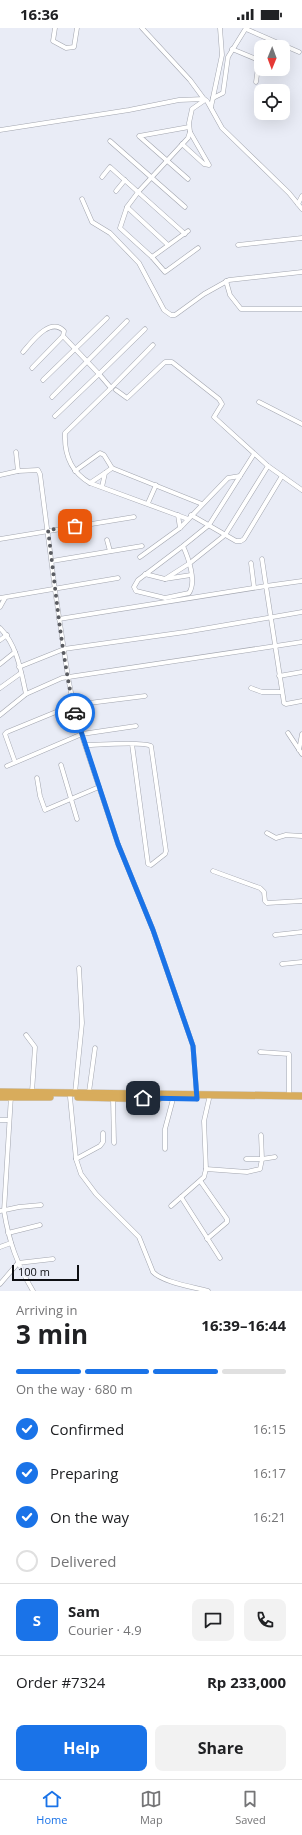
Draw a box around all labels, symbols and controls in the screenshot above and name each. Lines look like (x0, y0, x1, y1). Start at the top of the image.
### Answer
text: 16:36 (20, 4, 59, 24)
north arrow (254, 40, 290, 76)
map controls (254, 40, 290, 120)
button: locate (254, 84, 290, 120)
pin (58, 509, 92, 543)
icon: bag (64, 515, 86, 537)
courier (55, 693, 95, 733)
icon: car (64, 702, 86, 724)
pin (126, 1081, 160, 1115)
icon: home (132, 1087, 154, 1109)
scale bar (12, 1263, 79, 1282)
text: 100 m (18, 1264, 50, 1279)
text: Arriving in (16, 1301, 78, 1319)
text: 16:39–16:44 (201, 1315, 286, 1335)
text: 3 min (16, 1316, 88, 1352)
text: On the way · 680 m (16, 1380, 132, 1398)
icon: check (16, 1418, 38, 1440)
text: Confirmed (50, 1419, 124, 1439)
text: 16:15 (253, 1420, 286, 1438)
icon: check (16, 1462, 38, 1484)
text: Preparing (50, 1463, 118, 1483)
text: 16:17 (253, 1464, 286, 1482)
icon: check (16, 1506, 38, 1528)
text: On the way (50, 1507, 129, 1527)
text: 16:21 (253, 1508, 286, 1526)
text: Delivered (50, 1551, 117, 1571)
button: chat (192, 1599, 234, 1641)
button: phone (244, 1599, 286, 1641)
text: Sam (68, 1601, 100, 1621)
text: S (33, 1610, 41, 1630)
text: Courier · 4.9 (68, 1621, 142, 1639)
text: Order #7324 (16, 1672, 105, 1692)
text: Rp 233,000 (207, 1672, 286, 1692)
button: Help (16, 1725, 147, 1771)
button: Share (155, 1725, 286, 1771)
tab: Home (36, 1788, 67, 1827)
tab: Map (140, 1788, 163, 1827)
tab: Saved (235, 1788, 266, 1827)

